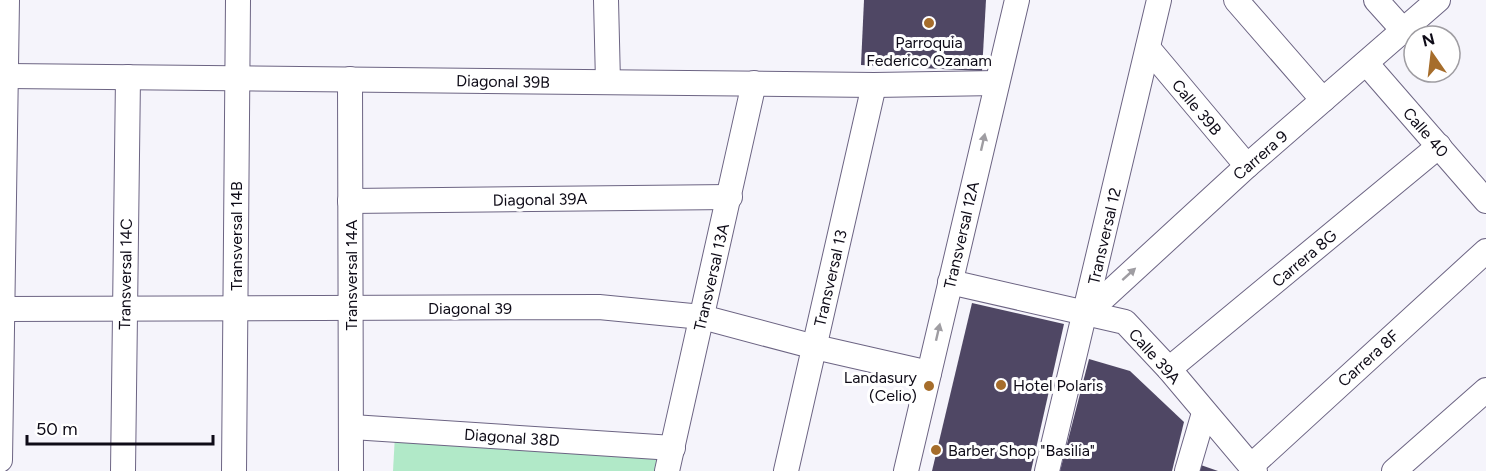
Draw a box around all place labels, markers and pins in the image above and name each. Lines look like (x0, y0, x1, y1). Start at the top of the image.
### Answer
marker: Parroquia Federico Ozanam (922, 16, 936, 30)
place label: Parroquia Federico Ozanam (866, 33, 992, 70)
place label: Landasury (Celio) (844, 368, 918, 405)
place label: Hotel Polaris (1013, 376, 1103, 395)
marker: Hotel Polaris (994, 378, 1008, 392)
marker: Landasury (Celio) (922, 379, 936, 393)
place label: Barber Shop "Basilia" (948, 441, 1095, 460)
marker: Barber Shop "Basilia" (929, 443, 943, 457)

